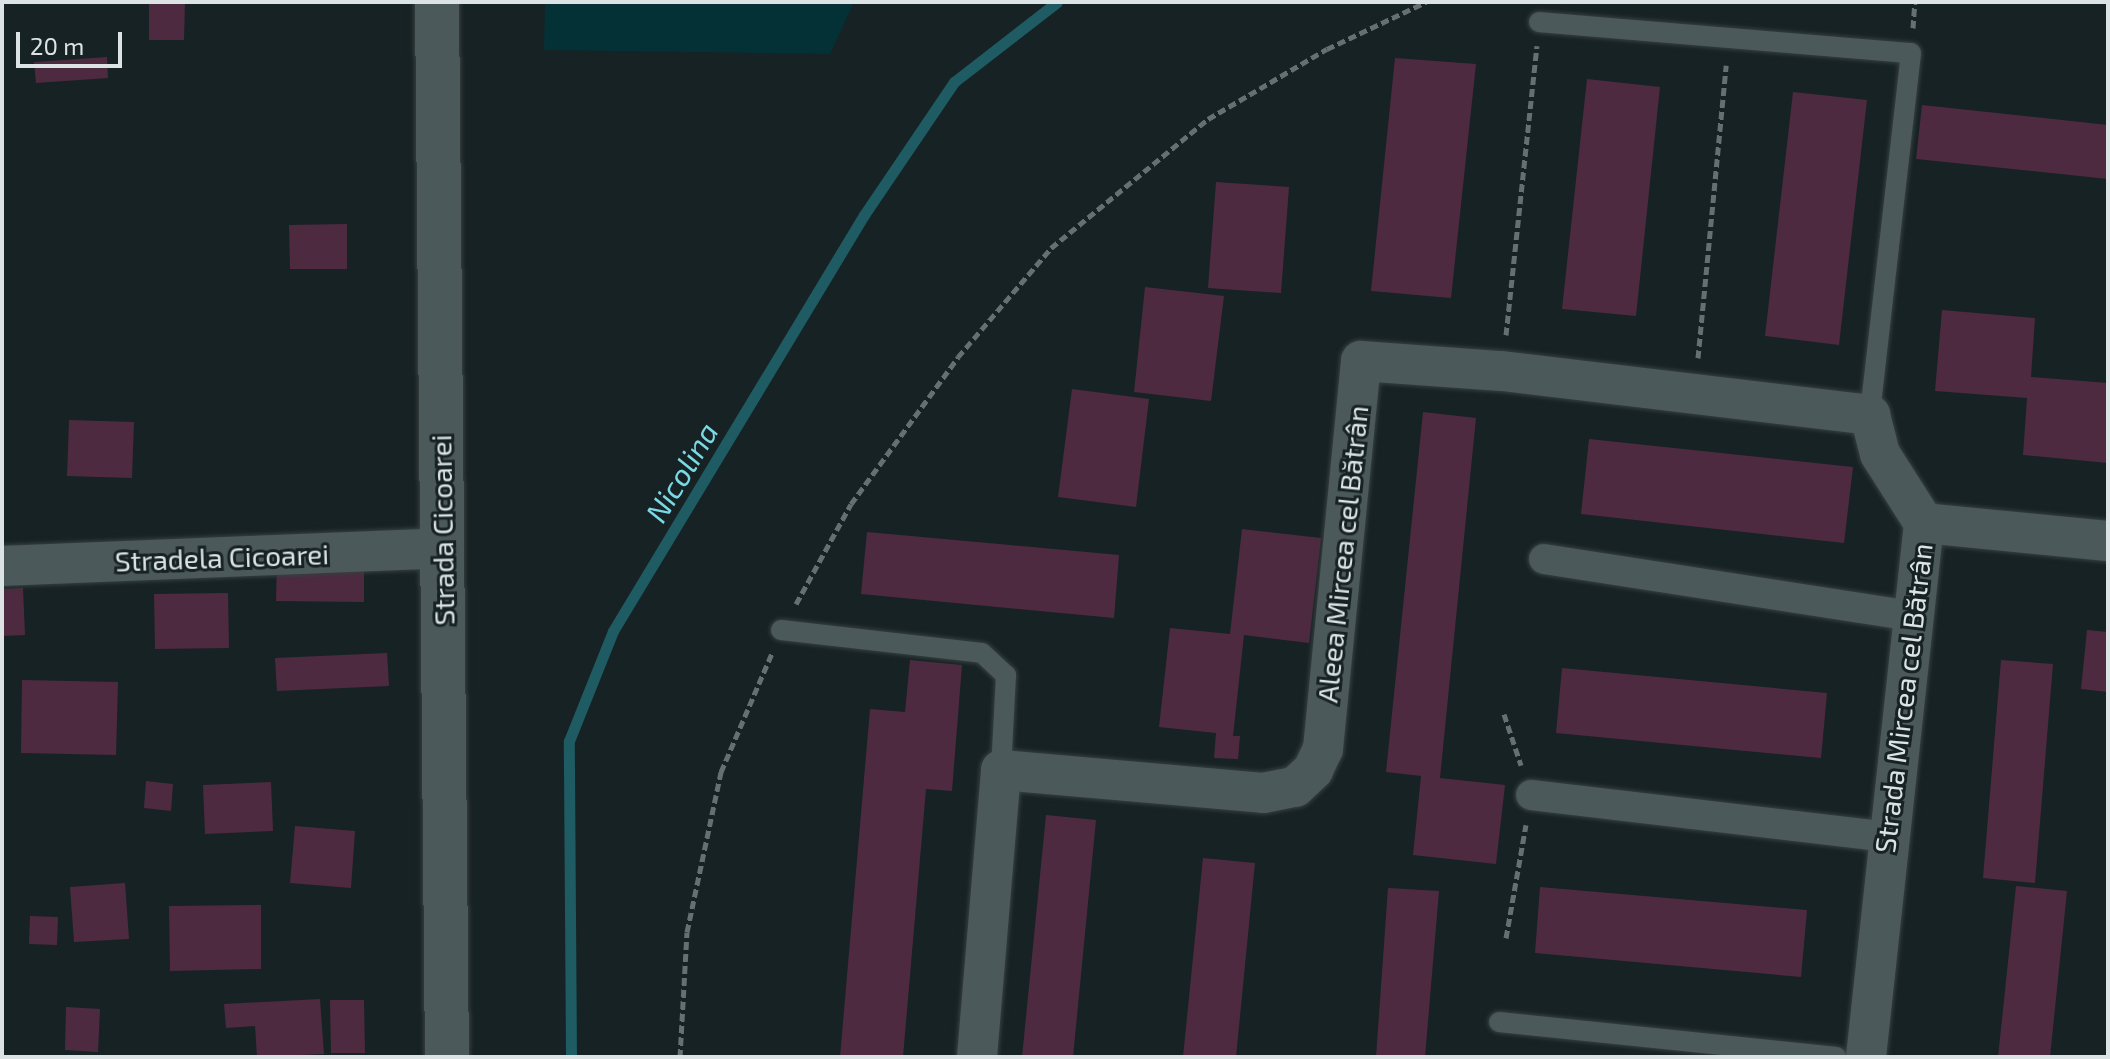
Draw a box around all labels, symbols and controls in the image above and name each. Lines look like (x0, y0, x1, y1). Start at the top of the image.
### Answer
scale bar (20, 16, 126, 66)
text: 20 m (30, 31, 84, 60)
street label: Aleea Mircea cel Bătrân (1310, 403, 1374, 705)
water label: Nicolina (637, 415, 725, 529)
street label: Strada Cicoarei (424, 434, 460, 626)
street label: Stradela Cicoarei (114, 536, 330, 578)
street label: Strada Mircea cel Bătrân (1867, 541, 1939, 855)

